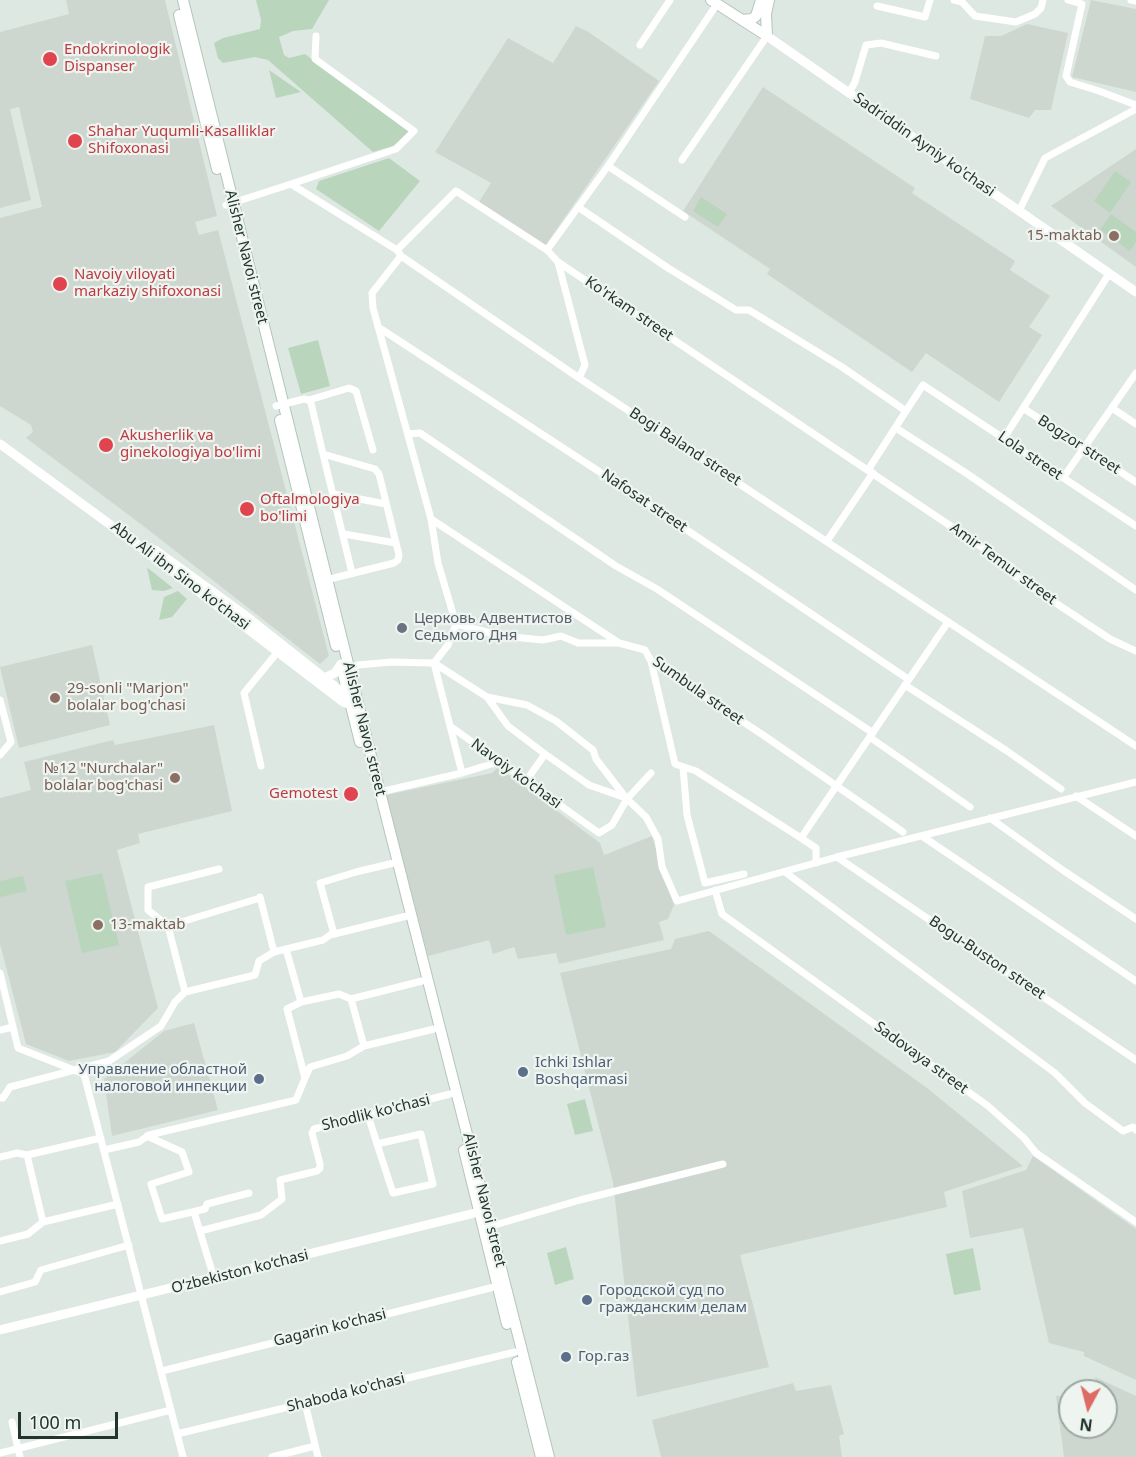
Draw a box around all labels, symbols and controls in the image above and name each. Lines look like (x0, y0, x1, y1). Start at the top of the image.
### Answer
place label: Endokrinologik Dispanser (64, 41, 170, 76)
marker: Endokrinologik Dispanser (41, 50, 59, 68)
street label: Sadriddin Ayniy ko'chasi (850, 89, 998, 201)
place label: Shahar Yuqumli-Kasalliklar Shifoxonasi (88, 123, 275, 158)
marker: Shahar Yuqumli-Kasalliklar Shifoxonasi (66, 132, 84, 150)
street label: Alisher Navoi street (221, 188, 271, 326)
place label: 15-maktab (1027, 227, 1102, 245)
marker: 15-maktab (1107, 229, 1121, 243)
place label: Navoiy viloyati markaziy shifoxonasi (74, 266, 221, 301)
street label: Ko'rkam street (581, 273, 677, 345)
marker: Navoiy viloyati markaziy shifoxonasi (51, 275, 69, 293)
street label: Bogi Baland street (626, 404, 744, 490)
street label: Bogzor street (1034, 412, 1124, 478)
place label: Akusherlik va ginekologiya bo'limi (120, 427, 261, 462)
street label: Lola street (994, 428, 1066, 484)
marker: Akusherlik va ginekologiya bo'limi (97, 436, 115, 454)
street label: Nafosat street (598, 466, 690, 536)
place label: Oftalmologiya bo'limi (260, 491, 360, 526)
marker: Oftalmologiya bo'limi (238, 500, 256, 518)
street label: Abu Ali ibn Sino ko'chasi (107, 518, 253, 634)
street label: Amir Temur street (946, 519, 1060, 609)
place label: Церковь Адвентистов Седьмого Дня (414, 610, 572, 645)
marker: Церковь Адвентистов Седьмого Дня (395, 621, 409, 635)
street label: Sumbula street (649, 653, 747, 729)
street label: Alisher Navoi street (339, 660, 389, 798)
place label: 29-sonli "Marjon" bolalar bog'chasi (67, 680, 189, 715)
marker: 29-sonli "Marjon" bolalar bog'chasi (48, 691, 62, 705)
street label: Navoiy ko'chasi (467, 735, 565, 813)
place label: №12 "Nurchalar" bolalar bog'chasi (44, 760, 163, 795)
marker: №12 "Nurchalar" bolalar bog'chasi (168, 771, 182, 785)
place label: Gemotest (269, 785, 338, 803)
marker: Gemotest (342, 785, 360, 803)
street label: Bogu-Buston street (925, 912, 1049, 1004)
place label: 13-maktab (110, 916, 185, 934)
marker: 13-maktab (91, 918, 105, 932)
street label: Sadovaya street (871, 1018, 971, 1098)
place label: Ichki Ishlar Boshqarmasi (535, 1054, 628, 1089)
place label: Управление областной налоговой инпекции (78, 1061, 247, 1096)
marker: Ichki Ishlar Boshqarmasi (516, 1065, 530, 1079)
marker: Управление областной налоговой инпекции (252, 1072, 266, 1086)
street label: Shodlik ko'chasi (320, 1091, 432, 1135)
street label: Alisher Navoi street (459, 1131, 509, 1269)
street label: O‘zbekiston ko‘chasi (170, 1246, 310, 1298)
place label: Городской суд по гражданским делам (599, 1282, 747, 1317)
marker: Городской суд по гражданским делам (580, 1293, 594, 1307)
street label: Gagarin ko'chasi (272, 1305, 388, 1351)
place label: Гор.газ (578, 1348, 629, 1366)
marker: Гор.газ (559, 1350, 573, 1364)
street label: Shaboda ko'chasi (285, 1370, 407, 1416)
north arrow (1058, 1379, 1118, 1439)
scale bar (21, 1400, 122, 1438)
text: 100 m (29, 1410, 81, 1434)
text: N (1078, 1413, 1094, 1437)

